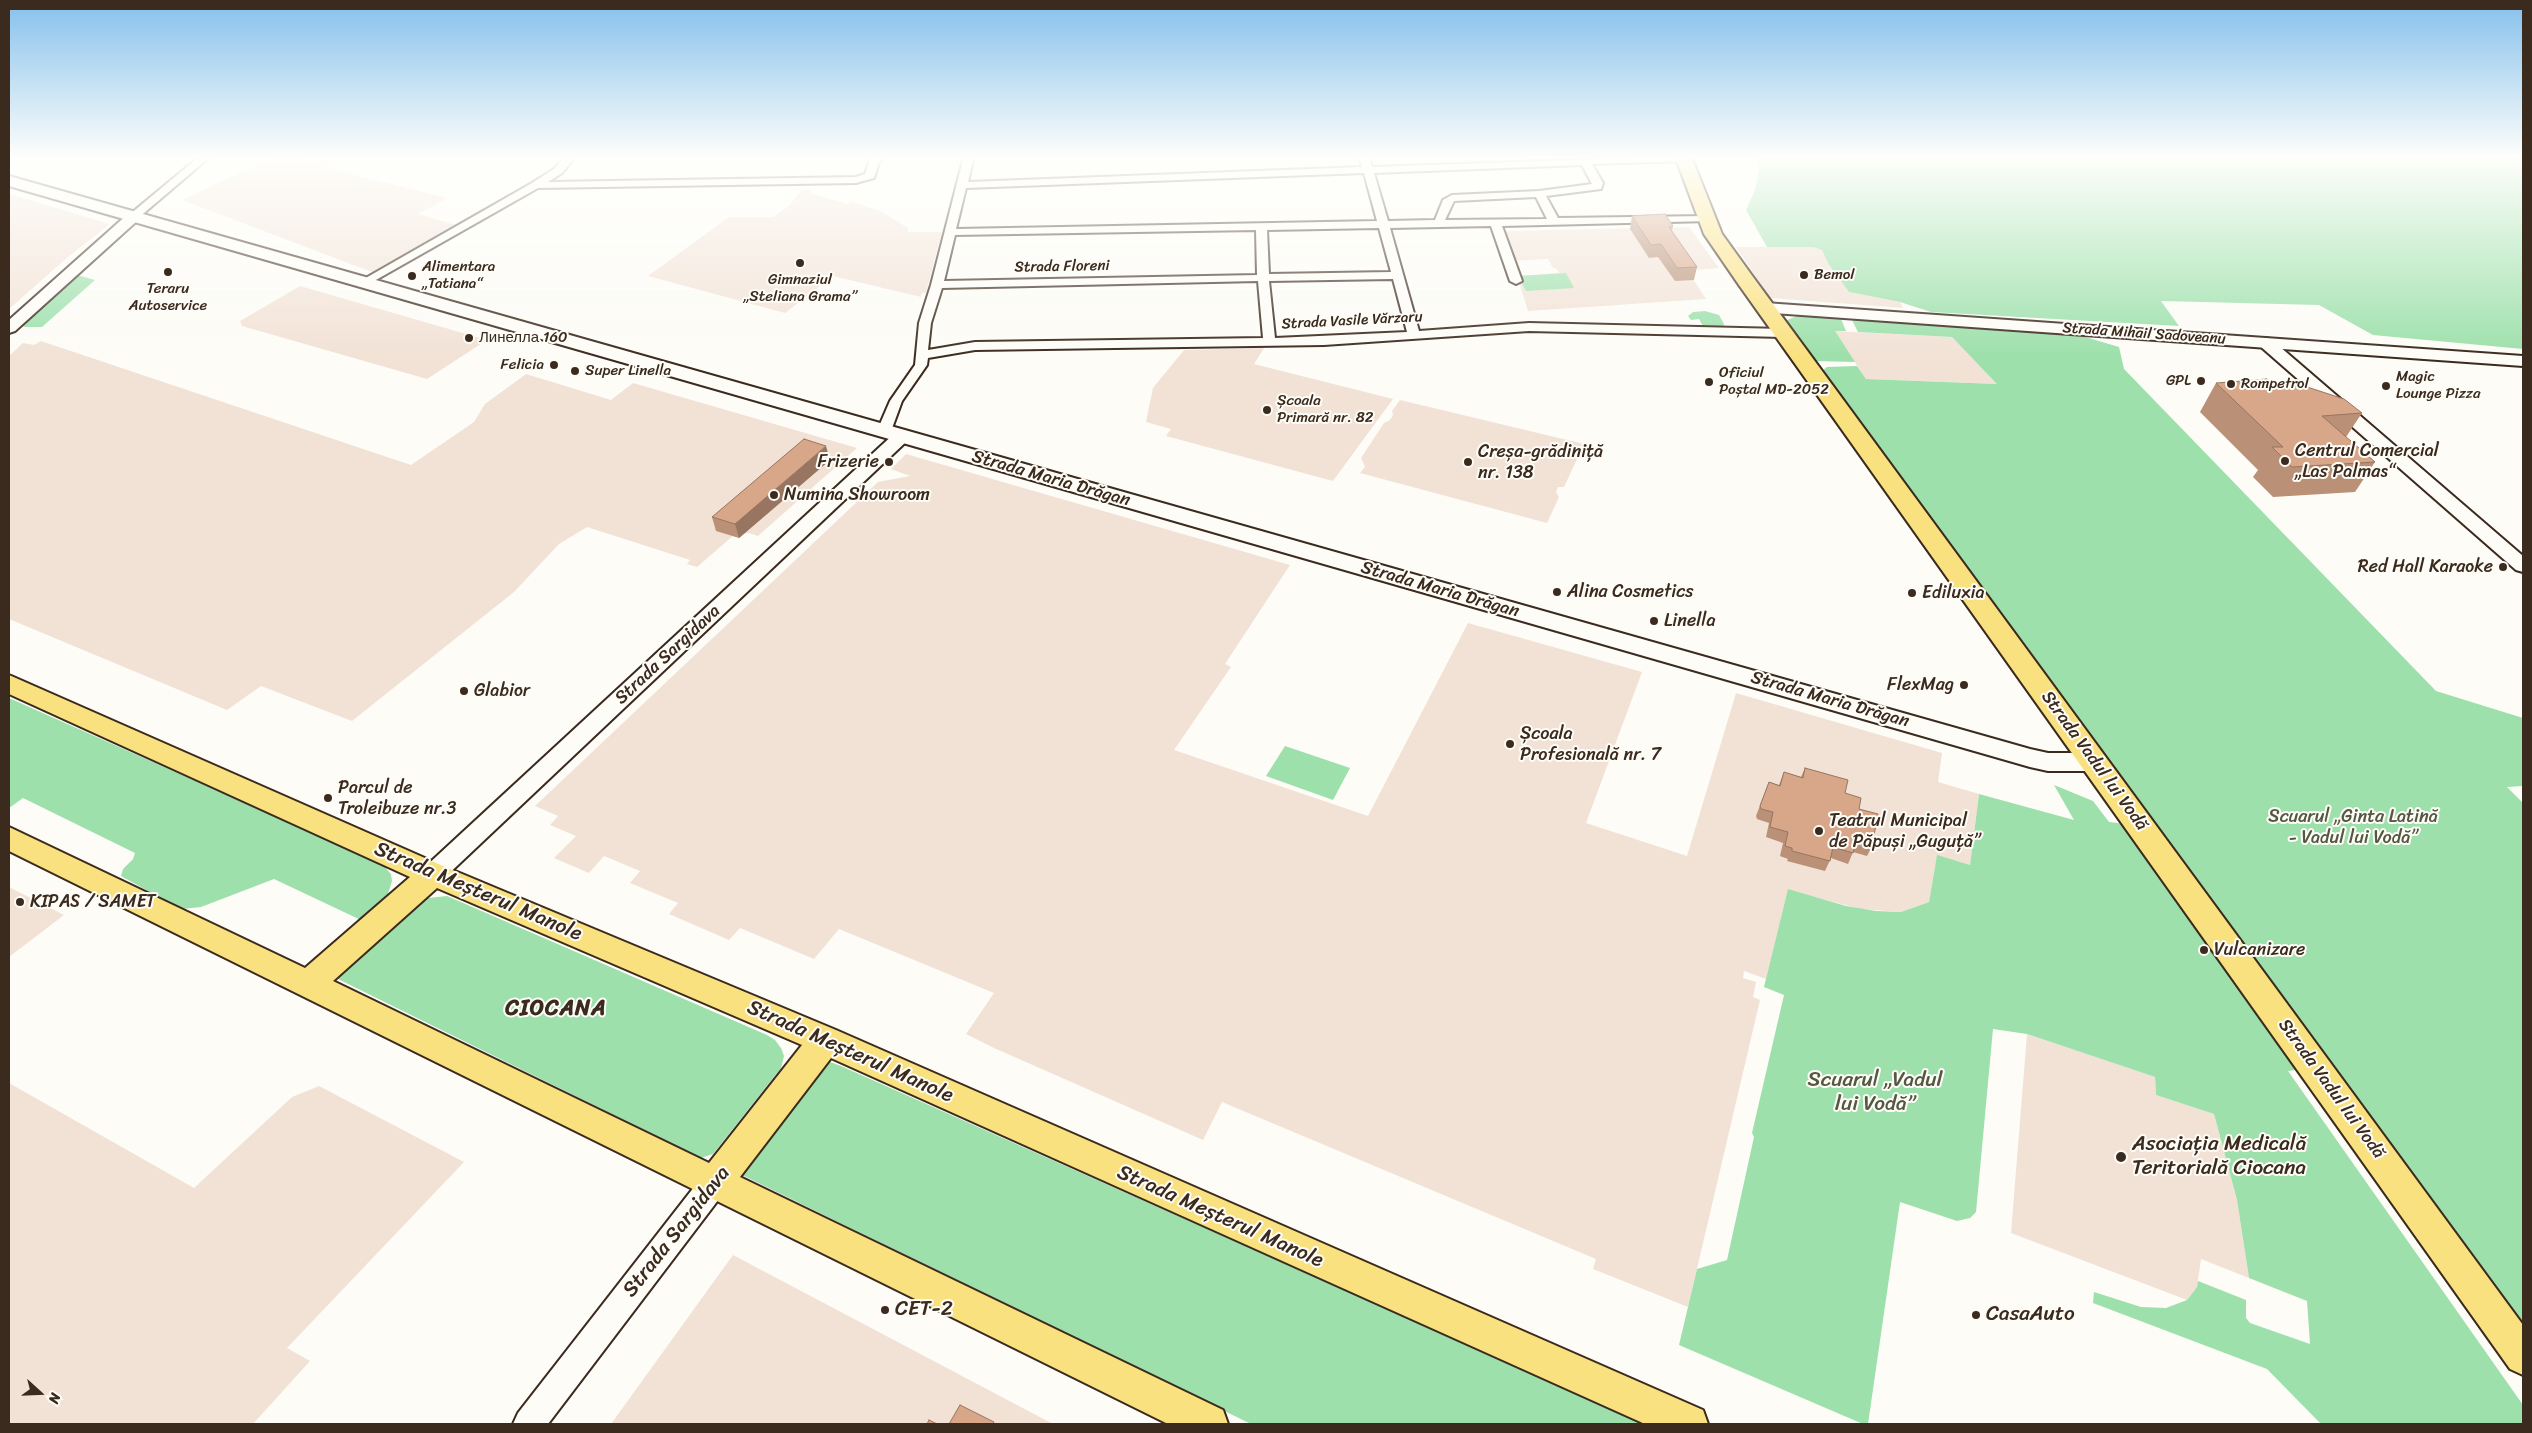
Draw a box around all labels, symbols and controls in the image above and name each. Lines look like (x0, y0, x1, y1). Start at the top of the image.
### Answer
marker: Gimnaziul „Steliana Grama” (794, 257, 806, 269)
street label: Strada Floreni (1014, 257, 1110, 277)
place label: Alimentara „Tatiana“ (422, 258, 495, 293)
marker: Teraru Autoservice (162, 266, 174, 278)
place label: Bemol (1814, 266, 1855, 284)
marker: Bemol (1798, 269, 1810, 281)
marker: Alimentara „Tatiana“ (406, 270, 418, 282)
place label: Gimnaziul „Steliana Grama” (743, 271, 857, 306)
place label: Teraru Autoservice (129, 280, 207, 315)
street label: Strada Vasile Vărzaru (1281, 308, 1423, 334)
street label: Strada Mihail Sadoveanu (2062, 319, 2226, 349)
place label: Линелла 160 (479, 329, 568, 347)
marker: Линелла 160 (463, 332, 475, 344)
place label: Felicia (501, 356, 544, 374)
marker: Felicia (548, 359, 560, 371)
place label: Super Linella (585, 362, 671, 380)
place label: Oficiul Poștal MD-2052 (1719, 364, 1829, 399)
marker: Super Linella (569, 365, 581, 377)
place label: Magic Lounge Pizza (2396, 368, 2480, 403)
place label: GPL (2166, 372, 2191, 390)
marker: GPL (2195, 375, 2207, 387)
place label: Rompetrol (2241, 375, 2309, 393)
marker: Oficiul Poștal MD-2052 (1703, 376, 1715, 388)
marker: Rompetrol (2225, 378, 2237, 390)
marker: Magic Lounge Pizza (2380, 380, 2392, 392)
place label: Școala Primară nr. 82 (1277, 392, 1373, 427)
marker: Școala Primară nr. 82 (1261, 404, 1273, 416)
place label: Centrul Comercial „Las Palmas“ (2295, 440, 2439, 482)
place label: Creșa-grădiniță nr. 138 (1478, 441, 1603, 484)
street label: Strada Maria Drăgan (969, 446, 1133, 512)
place label: Frizerie (817, 451, 879, 473)
marker: Centrul Comercial „Las Palmas“ (2279, 455, 2291, 467)
marker: Frizerie (883, 456, 895, 468)
marker: Creșa-grădiniță nr. 138 (1462, 456, 1474, 468)
place label: Numina Showroom (784, 484, 930, 506)
marker: Numina Showroom (768, 489, 780, 501)
place label: Red Hall Karaoke (2358, 556, 2493, 578)
street label: Strada Maria Drăgan (1358, 557, 1522, 623)
marker: Red Hall Karaoke (2497, 561, 2509, 573)
place label: Alina Cosmetics (1567, 581, 1694, 603)
place label: Ediluxia (1922, 582, 1984, 604)
marker: Alina Cosmetics (1551, 586, 1563, 598)
marker: Ediluxia (1906, 587, 1918, 599)
street label: Strada Sargidava (611, 601, 725, 709)
place label: Linella (1664, 610, 1716, 632)
marker: Linella (1648, 615, 1660, 627)
street label: Strada Maria Drăgan (1748, 667, 1912, 733)
place label: FlexMag (1887, 674, 1954, 696)
marker: FlexMag (1958, 679, 1970, 691)
place label: Glabior (474, 680, 530, 702)
marker: Glabior (458, 685, 470, 697)
street label: Strada Vadul lui Vodă (2036, 687, 2152, 835)
place label: Școala Profesională nr. 7 (1520, 723, 1661, 766)
marker: Școala Profesională nr. 7 (1504, 738, 1516, 750)
place label: Parcul de Troleibuze nr.3 (338, 777, 456, 820)
marker: Parcul de Troleibuze nr.3 (322, 792, 334, 804)
park label: Scuarul „Ginta Latină - Vadul lui Vodă” (2268, 806, 2438, 849)
place label: Teatrul Municipal de Păpuși „Guguță” (1829, 810, 1980, 852)
marker: Teatrul Municipal de Păpuși „Guguță” (1813, 825, 1825, 837)
street label: Strada Meșterul Manole (370, 837, 586, 947)
place label: KIPAS / SAMET (30, 891, 156, 913)
marker: KIPAS / SAMET (14, 896, 26, 908)
place label: Vulcanizare (2214, 939, 2305, 961)
marker: Vulcanizare (2198, 944, 2210, 956)
street label: Strada Meșterul Manole (743, 995, 957, 1109)
district label: CIOCANA (504, 996, 608, 1022)
street label: Strada Vadul lui Vodă (2273, 1015, 2389, 1163)
park label: Scuarul „Vadul lui Vodă” (1808, 1068, 1942, 1118)
place label: Asociația Medicală Teritorială Ciocana (2132, 1132, 2306, 1182)
marker: Asociația Medicală Teritorială Ciocana (2114, 1150, 2128, 1164)
street label: Strada Meșterul Manole (1113, 1160, 1327, 1274)
street label: Strada Sargidava (618, 1162, 736, 1302)
place label: CET-2 (895, 1297, 953, 1323)
place label: CasaAuto (1986, 1302, 2075, 1328)
marker: CET-2 (879, 1304, 891, 1316)
marker: CasaAuto (1970, 1309, 1982, 1321)
north arrow (15, 1368, 65, 1418)
text: N (41, 1389, 68, 1407)

